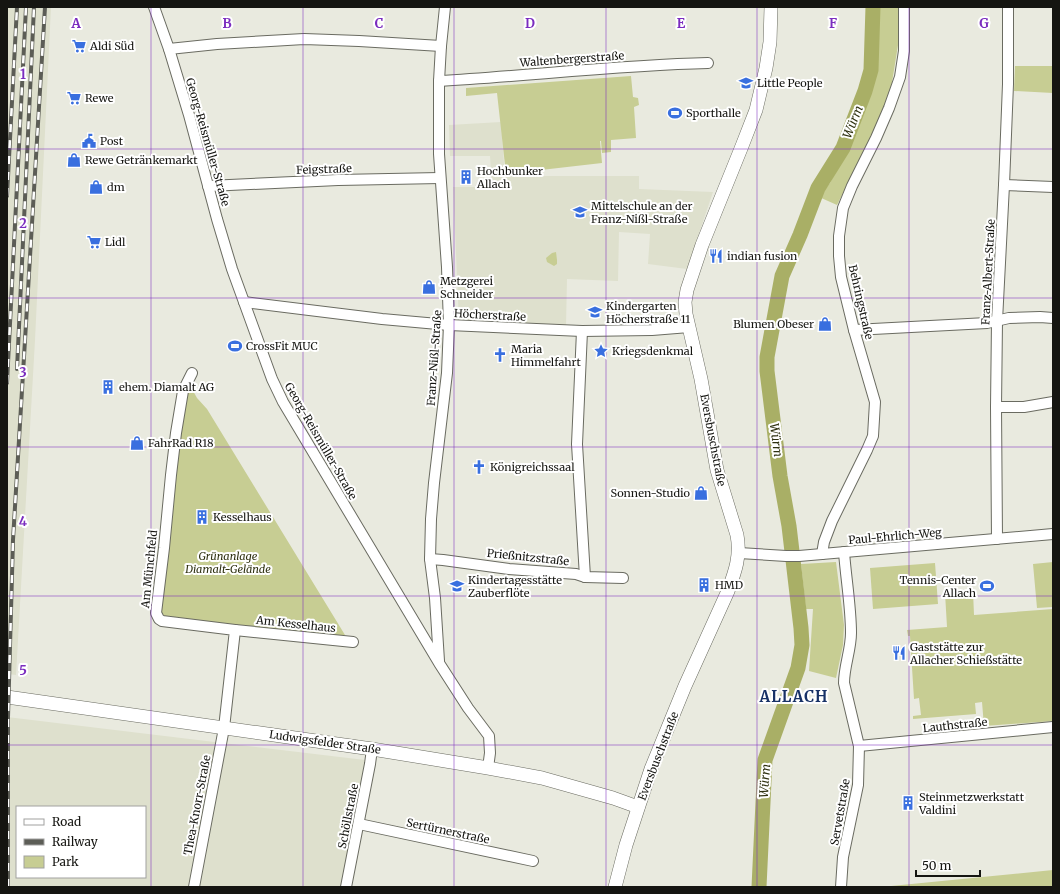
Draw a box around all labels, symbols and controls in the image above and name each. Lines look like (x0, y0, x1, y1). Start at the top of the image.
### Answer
text: A (70, 15, 81, 32)
text: B (222, 15, 232, 32)
text: C (375, 15, 384, 32)
text: D (525, 15, 535, 32)
text: E (677, 15, 686, 32)
text: F (829, 15, 837, 32)
text: G (979, 15, 989, 32)
supermarket icon: Aldi Süd (71, 38, 87, 54)
place label: Aldi Süd (89, 39, 134, 53)
street label: Waltenbergerstraße (518, 48, 625, 70)
text: 1 (20, 66, 26, 83)
school or university icon: Little People (738, 75, 754, 91)
street label: Georg-Reismüller-Straße (183, 76, 233, 208)
place label: Little People (757, 76, 823, 90)
supermarket icon: Rewe (66, 90, 82, 106)
place label: Rewe (85, 91, 114, 105)
water label: Würm (839, 103, 866, 140)
sports icon: Sporthalle (667, 105, 683, 121)
place label: Sporthalle (686, 106, 741, 120)
public building icon: Post (81, 133, 97, 149)
place label: Post (100, 134, 124, 148)
shop icon: Rewe Getränkemarkt (66, 152, 82, 168)
place label: Rewe Getränkemarkt (85, 153, 198, 167)
street label: Feigstraße (296, 161, 352, 177)
place label: Hochbunker Allach (476, 164, 543, 191)
building icon: Hochbunker Allach (458, 169, 474, 185)
shop icon: dm (88, 179, 104, 195)
place label: dm (107, 180, 125, 194)
place label: Mittelschule an der Franz-Nißl-Straße (591, 199, 693, 226)
school or university icon: Mittelschule an der Franz-Nißl-Straße (572, 204, 588, 220)
text: 2 (19, 215, 27, 232)
street label: Franz-Albert-Straße (978, 218, 998, 325)
supermarket icon: Lidl (86, 234, 102, 250)
place label: Lidl (105, 235, 126, 249)
restaurant icon: indian fusion (708, 248, 724, 264)
place label: indian fusion (727, 249, 798, 263)
street label: Behringstraße (846, 263, 876, 341)
place label: Metzgerei Schneider (440, 274, 493, 301)
shop icon: Metzgerei Schneider (421, 279, 437, 295)
place label: Kindergarten Höcherstraße 11 (606, 299, 690, 326)
school or university icon: Kindergarten Höcherstraße 11 (587, 304, 603, 320)
street label: Höcherstraße (454, 306, 527, 324)
street label: Franz-Nißl-Straße (424, 309, 444, 407)
shop icon: Blumen Obeser (817, 316, 833, 332)
place label: Blumen Obeser (733, 317, 814, 331)
sports icon: CrossFit MUC (227, 338, 243, 354)
place label: CrossFit MUC (246, 339, 318, 353)
place label: Maria Himmelfahrt (511, 342, 582, 369)
place icon: Kriegsdenkmal (593, 343, 609, 359)
place label: Kriegsdenkmal (612, 344, 694, 358)
church icon: Maria Himmelfahrt (492, 347, 508, 363)
text: 3 (19, 364, 27, 381)
building icon: ehem. Diamalt AG (100, 379, 116, 395)
place label: ehem. Diamalt AG (119, 380, 214, 394)
street label: Georg-Reismüller-Straße (282, 380, 360, 502)
street label: Eversbuschstraße (697, 393, 729, 488)
water label: Würm (767, 422, 786, 458)
shop icon: FahrRad R18 (129, 435, 145, 451)
place label: FahrRad R18 (148, 436, 214, 450)
church icon: Königreichssaal (471, 459, 487, 475)
place label: Königreichssaal (490, 460, 575, 474)
shop icon: Sonnen-Studio (693, 485, 709, 501)
place label: Sonnen-Studio (611, 486, 691, 500)
building icon: Kesselhaus (194, 509, 210, 525)
place label: Kesselhaus (213, 510, 272, 524)
text: 4 (19, 513, 28, 530)
street label: Paul-Ehrlich-Weg (848, 525, 943, 547)
street label: Am Münchfeld (138, 529, 160, 610)
street label: Prießnitzstraße (486, 546, 570, 568)
park label: Grünanlage Diamalt-Gelände (184, 549, 271, 576)
place label: Kindertagesstätte Zauberflöte (468, 573, 562, 600)
place label: Tennis-Center Allach (900, 573, 977, 600)
building icon: HMD (696, 577, 712, 593)
school or university icon: Kindertagesstätte Zauberflöte (449, 578, 465, 594)
place label: HMD (715, 578, 743, 592)
sports icon: Tennis-Center Allach (979, 578, 995, 594)
street label: Am Kesselhaus (254, 613, 337, 635)
place label: Gaststätte zur Allacher Schießstätte (909, 640, 1022, 667)
restaurant icon: Gaststätte zur Allacher Schießstätte (891, 645, 907, 661)
text: 5 (19, 662, 27, 679)
district label: ALLACH (759, 687, 828, 706)
street label: Eversbuschstraße (635, 709, 681, 802)
street label: Lauthstraße (922, 715, 988, 735)
street label: Ludwigsfelder Straße (268, 727, 382, 757)
street label: Thea-Knorr-Straße (180, 753, 214, 856)
water label: Würm (756, 763, 773, 798)
street label: Servetstraße (827, 777, 853, 846)
street label: Schöllstraße (335, 782, 361, 850)
place label: Steinmetzwerkstatt Valdini (918, 790, 1025, 817)
building icon: Steinmetzwerkstatt Valdini (900, 795, 916, 811)
legend (16, 806, 146, 878)
text: Road (52, 814, 81, 829)
street label: Sertürnerstraße (405, 815, 491, 847)
text: Railway (52, 834, 98, 849)
scale bar (916, 852, 980, 878)
text: Park (52, 854, 79, 869)
text: 50 m (922, 858, 951, 873)

